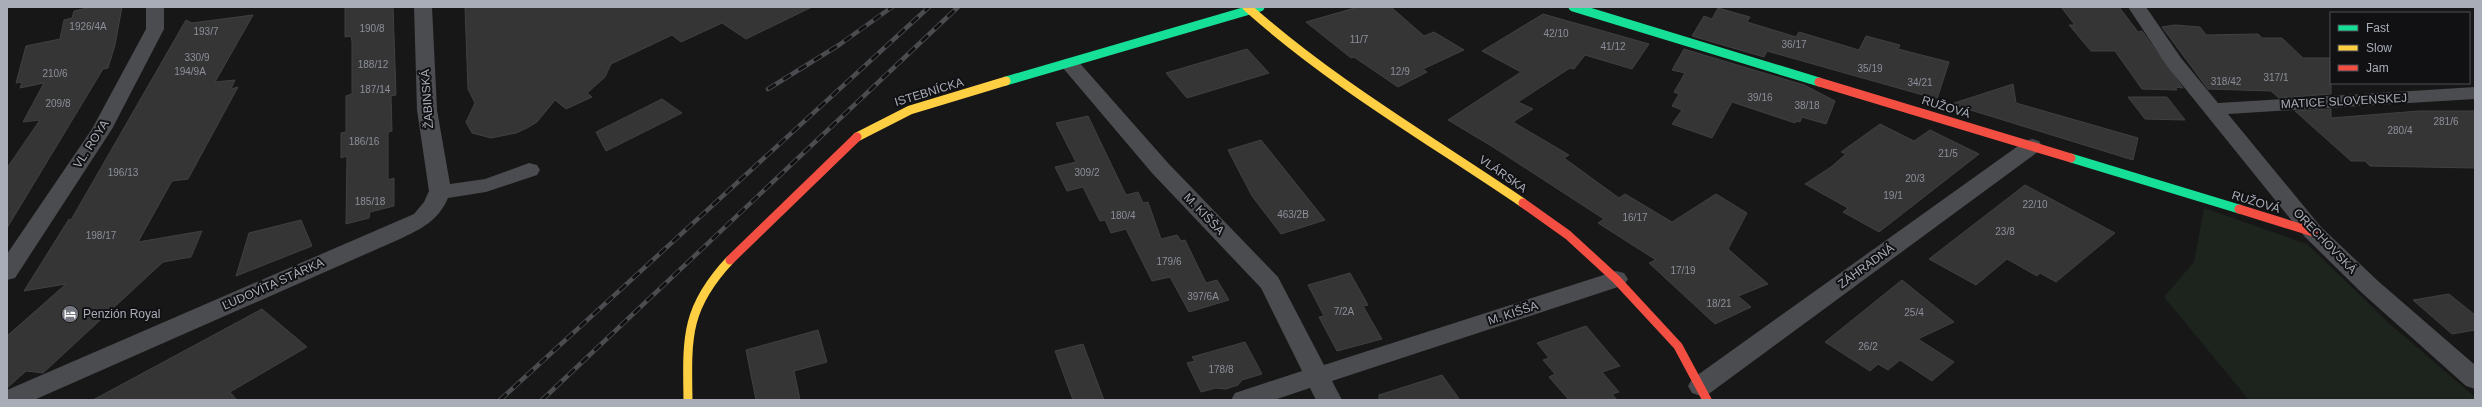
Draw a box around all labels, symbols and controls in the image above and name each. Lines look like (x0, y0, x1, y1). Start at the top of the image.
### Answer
legend (2330, 12, 2470, 84)
house number: 1926/4A (69, 21, 107, 32)
text: Fast (2366, 21, 2390, 35)
house number: 190/8 (359, 23, 385, 34)
house number: 193/7 (193, 26, 219, 37)
house number: 42/10 (1543, 28, 1569, 39)
house number: 11/7 (1350, 34, 1369, 45)
house number: 36/17 (1781, 39, 1807, 50)
house number: 41/12 (1600, 41, 1626, 52)
text: Slow (2366, 41, 2392, 55)
house number: 330/9 (184, 52, 210, 63)
house number: 188/12 (358, 59, 389, 70)
text: Jam (2366, 61, 2389, 75)
house number: 35/19 (1857, 63, 1883, 74)
house number: 194/9A (174, 66, 206, 77)
house number: 12/9 (1390, 66, 1410, 77)
house number: 210/6 (42, 68, 68, 79)
street label: ŽABINSKÁ (417, 69, 436, 129)
house number: 317/1 (2263, 72, 2289, 83)
street label: ISTEBNÍCKA (893, 74, 965, 109)
house number: 318/42 (2211, 76, 2242, 87)
house number: 34/21 (1907, 77, 1933, 88)
house number: 187/14 (360, 84, 391, 95)
street label: MATICE SLOVENSKEJ (2280, 91, 2408, 111)
house number: 39/16 (1747, 92, 1773, 103)
street label: RUŽOVÁ (1920, 92, 1972, 121)
house number: 209/8 (45, 98, 71, 109)
house number: 38/18 (1794, 100, 1820, 111)
house number: 281/6 (2433, 116, 2459, 127)
street label: VL. ROYA (70, 117, 112, 171)
house number: 280/4 (2387, 125, 2413, 136)
house number: 186/16 (349, 136, 380, 147)
house number: 21/5 (1938, 148, 1958, 159)
street label: VLÁRSKA (1476, 152, 1530, 196)
house number: 196/13 (108, 167, 139, 178)
house number: 309/2 (1074, 167, 1100, 178)
house number: 20/3 (1905, 173, 1925, 184)
street label: RUŽOVÁ (2230, 187, 2282, 216)
street label: M. KIŠŠA (1181, 190, 1228, 238)
house number: 19/1 (1883, 190, 1903, 201)
house number: 185/18 (355, 196, 386, 207)
house number: 22/10 (2022, 199, 2048, 210)
street label: ORECHOVSKÁ (2291, 205, 2360, 276)
house number: 463/2B (1277, 209, 1309, 220)
house number: 180/4 (1110, 210, 1136, 221)
house number: 16/17 (1622, 212, 1648, 223)
house number: 23/8 (1995, 226, 2015, 237)
house number: 198/17 (86, 230, 117, 241)
street label: ZÁHRADNÁ (1835, 240, 1897, 291)
street label: ĽUDOVÍTA STÁRKA (220, 254, 326, 313)
house number: 179/6 (1156, 256, 1182, 267)
house number: 17/19 (1670, 265, 1696, 276)
house number: 397/6A (1187, 291, 1219, 302)
street label: M. KIŠŠA (1486, 297, 1540, 328)
house number: 18/21 (1706, 298, 1732, 309)
hotel icon: Penzión Royal (60, 304, 80, 324)
house number: 7/2A (1334, 306, 1355, 317)
place label: Penzión Royal (83, 307, 160, 321)
house number: 25/4 (1904, 307, 1924, 318)
house number: 26/2 (1858, 341, 1878, 352)
house number: 178/8 (1208, 364, 1234, 375)

